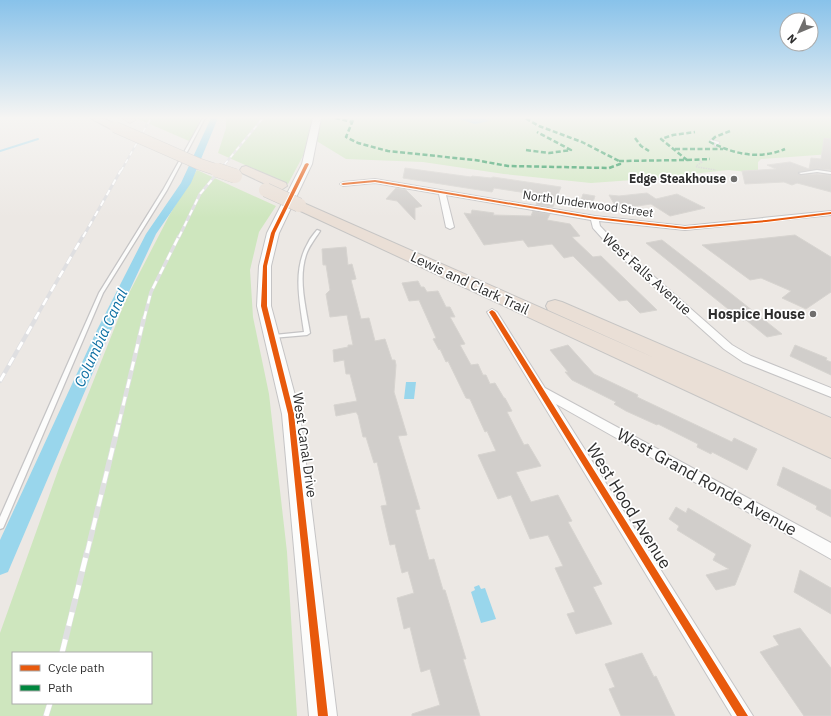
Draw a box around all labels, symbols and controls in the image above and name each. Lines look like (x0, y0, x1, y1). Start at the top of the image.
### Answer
north arrow (779, 12, 819, 52)
text: N (784, 31, 800, 47)
place label: Edge Steakhouse (629, 171, 726, 186)
marker: Edge Steakhouse (729, 174, 739, 184)
street label: North Underwood Street (522, 187, 654, 220)
street label: West Falls Avenue (599, 229, 696, 319)
street label: Lewis and Clark Trail (408, 248, 532, 318)
water label: Columbia Canal (70, 286, 132, 390)
place label: Hospice House (708, 305, 805, 323)
marker: Hospice House (808, 309, 818, 319)
street label: West Canal Drive (289, 391, 321, 499)
street label: West Grand Ronde Avenue (613, 423, 801, 541)
street label: West Hood Avenue (582, 439, 676, 573)
legend (12, 652, 152, 704)
text: Cycle path (48, 660, 105, 675)
text: Path (48, 680, 73, 695)

